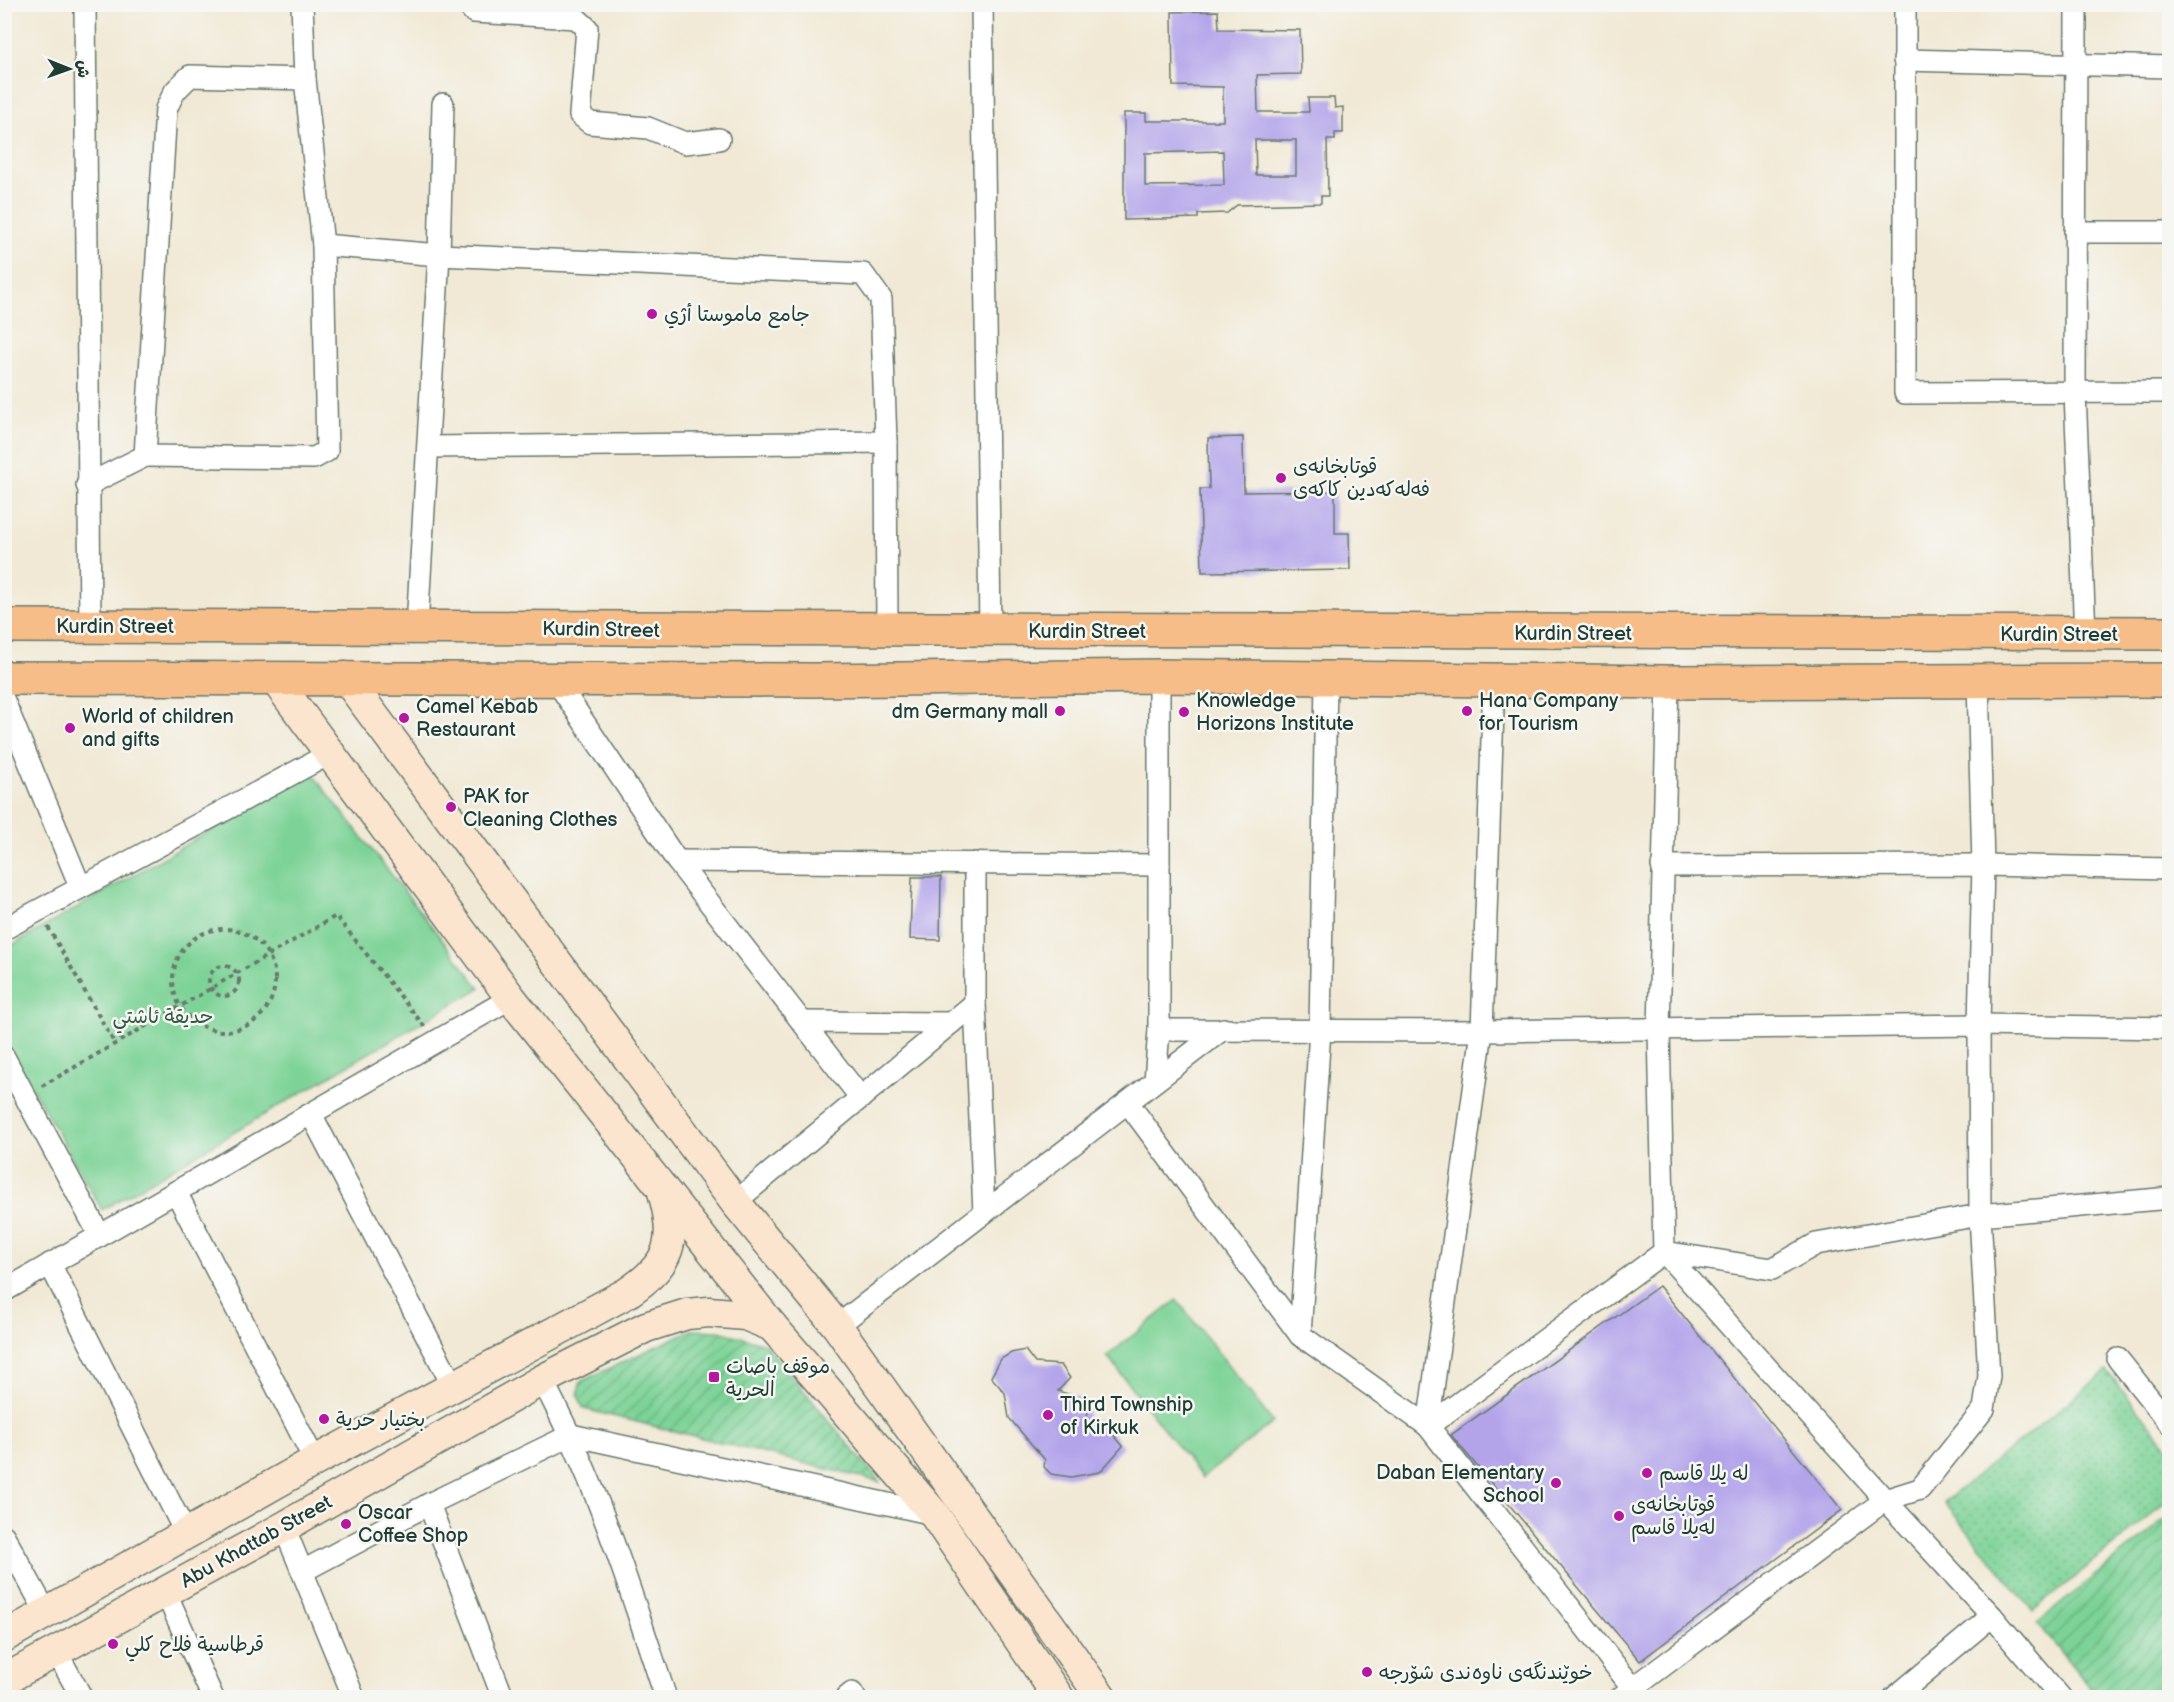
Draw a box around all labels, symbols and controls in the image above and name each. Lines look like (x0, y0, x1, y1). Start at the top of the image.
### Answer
north arrow (39, 39, 99, 99)
text: ش (73, 60, 92, 78)
place label: جامع ماموستا أژي (664, 303, 810, 329)
marker: جامع ماموستا أژي (645, 307, 659, 321)
place label: قوتابخانەی فەلەکەدین کاکەی (1293, 455, 1430, 502)
marker: قوتابخانەی فەلەکەدین کاکەی (1274, 471, 1288, 485)
street label: Kurdin Street (56, 615, 174, 639)
street label: Kurdin Street (542, 617, 660, 643)
street label: Kurdin Street (1028, 620, 1146, 644)
street label: Kurdin Street (1514, 622, 1632, 646)
street label: Kurdin Street (2000, 623, 2118, 647)
place label: Knowledge Horizons Institute (1196, 689, 1354, 736)
place label: Hana Company for Tourism (1479, 689, 1618, 736)
place label: Camel Kebab Restaurant (416, 695, 538, 742)
place label: dm Germany mall (891, 700, 1048, 724)
marker: dm Germany mall (1053, 704, 1067, 718)
marker: Hana Company for Tourism (1460, 704, 1474, 718)
place label: World of children and gifts (82, 705, 234, 752)
marker: Knowledge Horizons Institute (1177, 705, 1191, 719)
marker: Camel Kebab Restaurant (397, 711, 411, 725)
marker: World of children and gifts (63, 721, 77, 735)
place label: PAK for Cleaning Clothes (463, 785, 618, 832)
marker: PAK for Cleaning Clothes (444, 800, 458, 814)
park label: حديقة ئاشتي (112, 1005, 214, 1034)
place label: موقف باصات الحریة (726, 1355, 830, 1402)
marker: موقف باصات الحریة (707, 1370, 721, 1384)
place label: Third Township of Kirkuk (1060, 1393, 1193, 1440)
place label: بختيار حرية (336, 1408, 425, 1432)
marker: Third Township of Kirkuk (1041, 1408, 1055, 1422)
marker: بختيار حرية (317, 1412, 331, 1426)
place label: Daban Elementary School (1376, 1461, 1544, 1508)
place label: له يلا قاسم (1659, 1462, 1749, 1488)
marker: له يلا قاسم (1640, 1466, 1654, 1480)
marker: Daban Elementary School (1549, 1476, 1563, 1490)
street label: Abu Khattab Street (177, 1490, 336, 1593)
place label: قوتابخانەی لەیلا قاسم (1631, 1493, 1715, 1542)
place label: Oscar Coffee Shop (358, 1501, 468, 1548)
marker: قوتابخانەی لەیلا قاسم (1612, 1509, 1626, 1523)
marker: Oscar Coffee Shop (339, 1517, 353, 1531)
place label: قرطاسية فلاح كلي (125, 1633, 264, 1662)
marker: قرطاسية فلاح كلي (106, 1637, 120, 1651)
place label: خوێندنگەی ناوەندی شۆرجە (1379, 1661, 1593, 1685)
marker: خوێندنگەی ناوەندی شۆرجە (1360, 1665, 1374, 1679)

